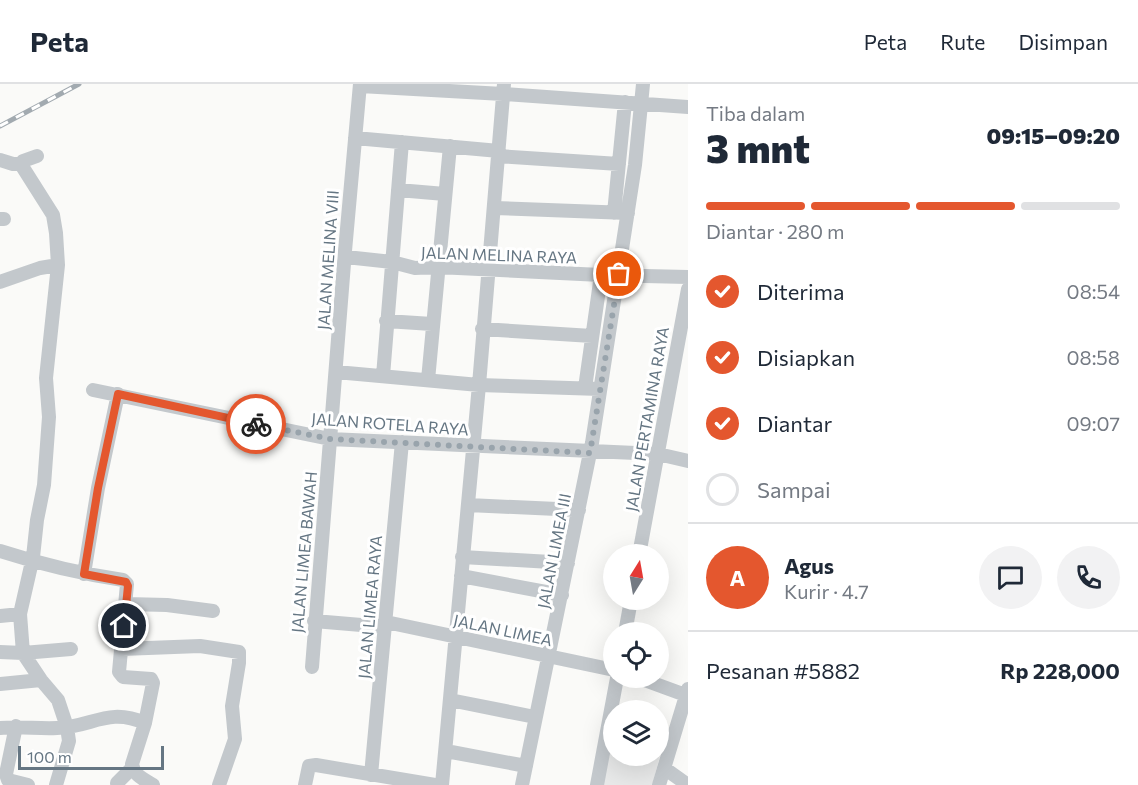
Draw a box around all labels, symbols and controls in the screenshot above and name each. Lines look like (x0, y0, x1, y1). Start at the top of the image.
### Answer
text: Peta (30, 24, 89, 58)
text: Peta (864, 29, 907, 54)
text: Rute (940, 29, 985, 54)
text: Disimpan (1018, 29, 1108, 54)
text: Tiba dalam (706, 101, 805, 125)
text: 09:15–09:20 (986, 122, 1120, 149)
text: 3 mnt (706, 123, 810, 171)
street label: JALAN MELINA VIII (313, 189, 342, 330)
text: Diantar · 280 m (706, 219, 844, 243)
street label: JALAN MELINA RAYA (421, 242, 577, 267)
pin (593, 248, 644, 299)
icon: bag (602, 257, 635, 290)
icon: check (706, 275, 739, 308)
text: Diterima (757, 278, 844, 305)
text: 08:54 (1067, 279, 1120, 303)
street label: JALAN PERTAMINA RAYA (621, 325, 672, 513)
icon: check (706, 341, 739, 374)
text: Disiapkan (757, 344, 855, 371)
text: 08:58 (1066, 345, 1120, 369)
courier (226, 394, 286, 454)
icon: check (706, 407, 739, 440)
icon: bike (240, 408, 273, 441)
street label: JALAN ROTELA RAYA (311, 409, 469, 438)
text: Diantar (757, 410, 832, 437)
text: 09:07 (1067, 411, 1120, 435)
street label: JALAN LIMEA BAWAH (287, 470, 320, 633)
text: Sampai (757, 476, 831, 503)
street label: JALAN LIMEA III (533, 492, 574, 610)
street label: JALAN LIMEA RAYA (354, 534, 385, 680)
north arrow (603, 544, 669, 610)
map controls (603, 544, 669, 766)
button: chat (979, 546, 1042, 609)
button: phone (1057, 546, 1120, 609)
text: Agus (784, 552, 834, 579)
text: A (730, 564, 745, 591)
text: Kurir · 4.7 (784, 579, 869, 603)
pin (98, 600, 149, 651)
icon: home (107, 609, 140, 642)
street label: JALAN LIMEA (452, 610, 554, 649)
button: locate (603, 622, 669, 688)
text: Pesanan #5882 (706, 657, 860, 684)
text: Rp 228,000 (1000, 657, 1120, 684)
button: layers (603, 700, 669, 766)
scale bar (18, 743, 164, 770)
text: 100 m (27, 747, 72, 766)

